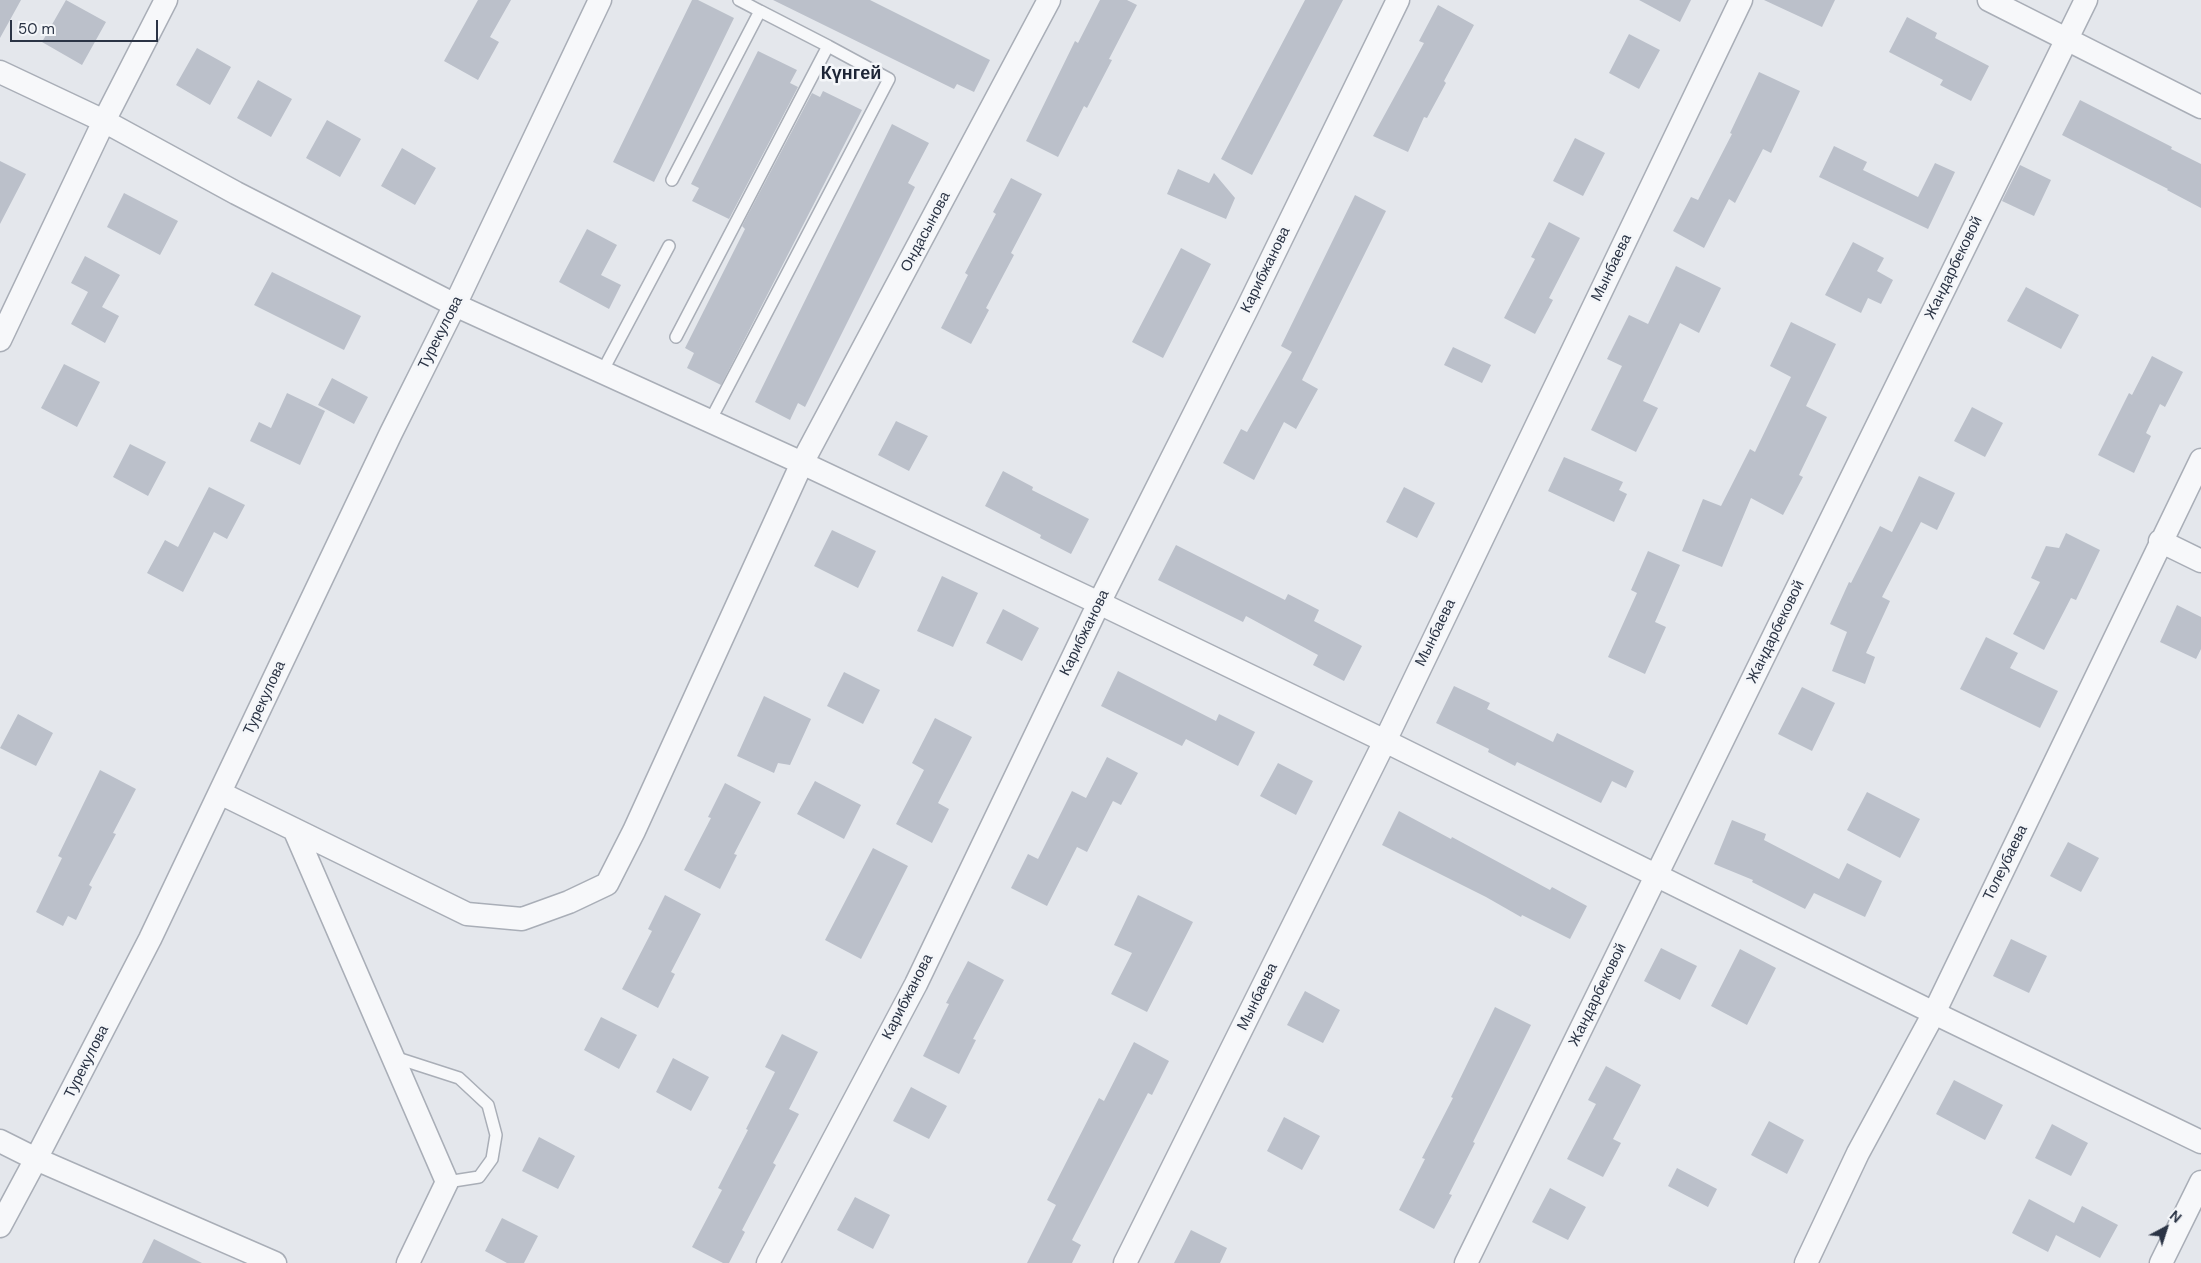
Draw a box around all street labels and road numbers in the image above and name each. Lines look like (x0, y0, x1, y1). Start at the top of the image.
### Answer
street label: Ондасынова (897, 189, 955, 275)
street label: Жандарбековой (1921, 214, 1987, 322)
street label: Карибжанова (1237, 224, 1295, 316)
street label: Мынбаева (1588, 231, 1636, 305)
street label: Турекулова (415, 293, 467, 373)
street label: Жандарбековой (1743, 578, 1809, 686)
street label: Карибжанова (1056, 587, 1114, 679)
street label: Мынбаева (1412, 596, 1460, 670)
street label: Турекулова (240, 658, 290, 738)
street label: Толеубаева (1980, 822, 2032, 904)
street label: Жандарбековой (1565, 941, 1631, 1049)
street label: Карибжанова (879, 951, 937, 1043)
street label: Мынбаева (1234, 960, 1282, 1034)
street label: Турекулова (61, 1022, 113, 1102)

